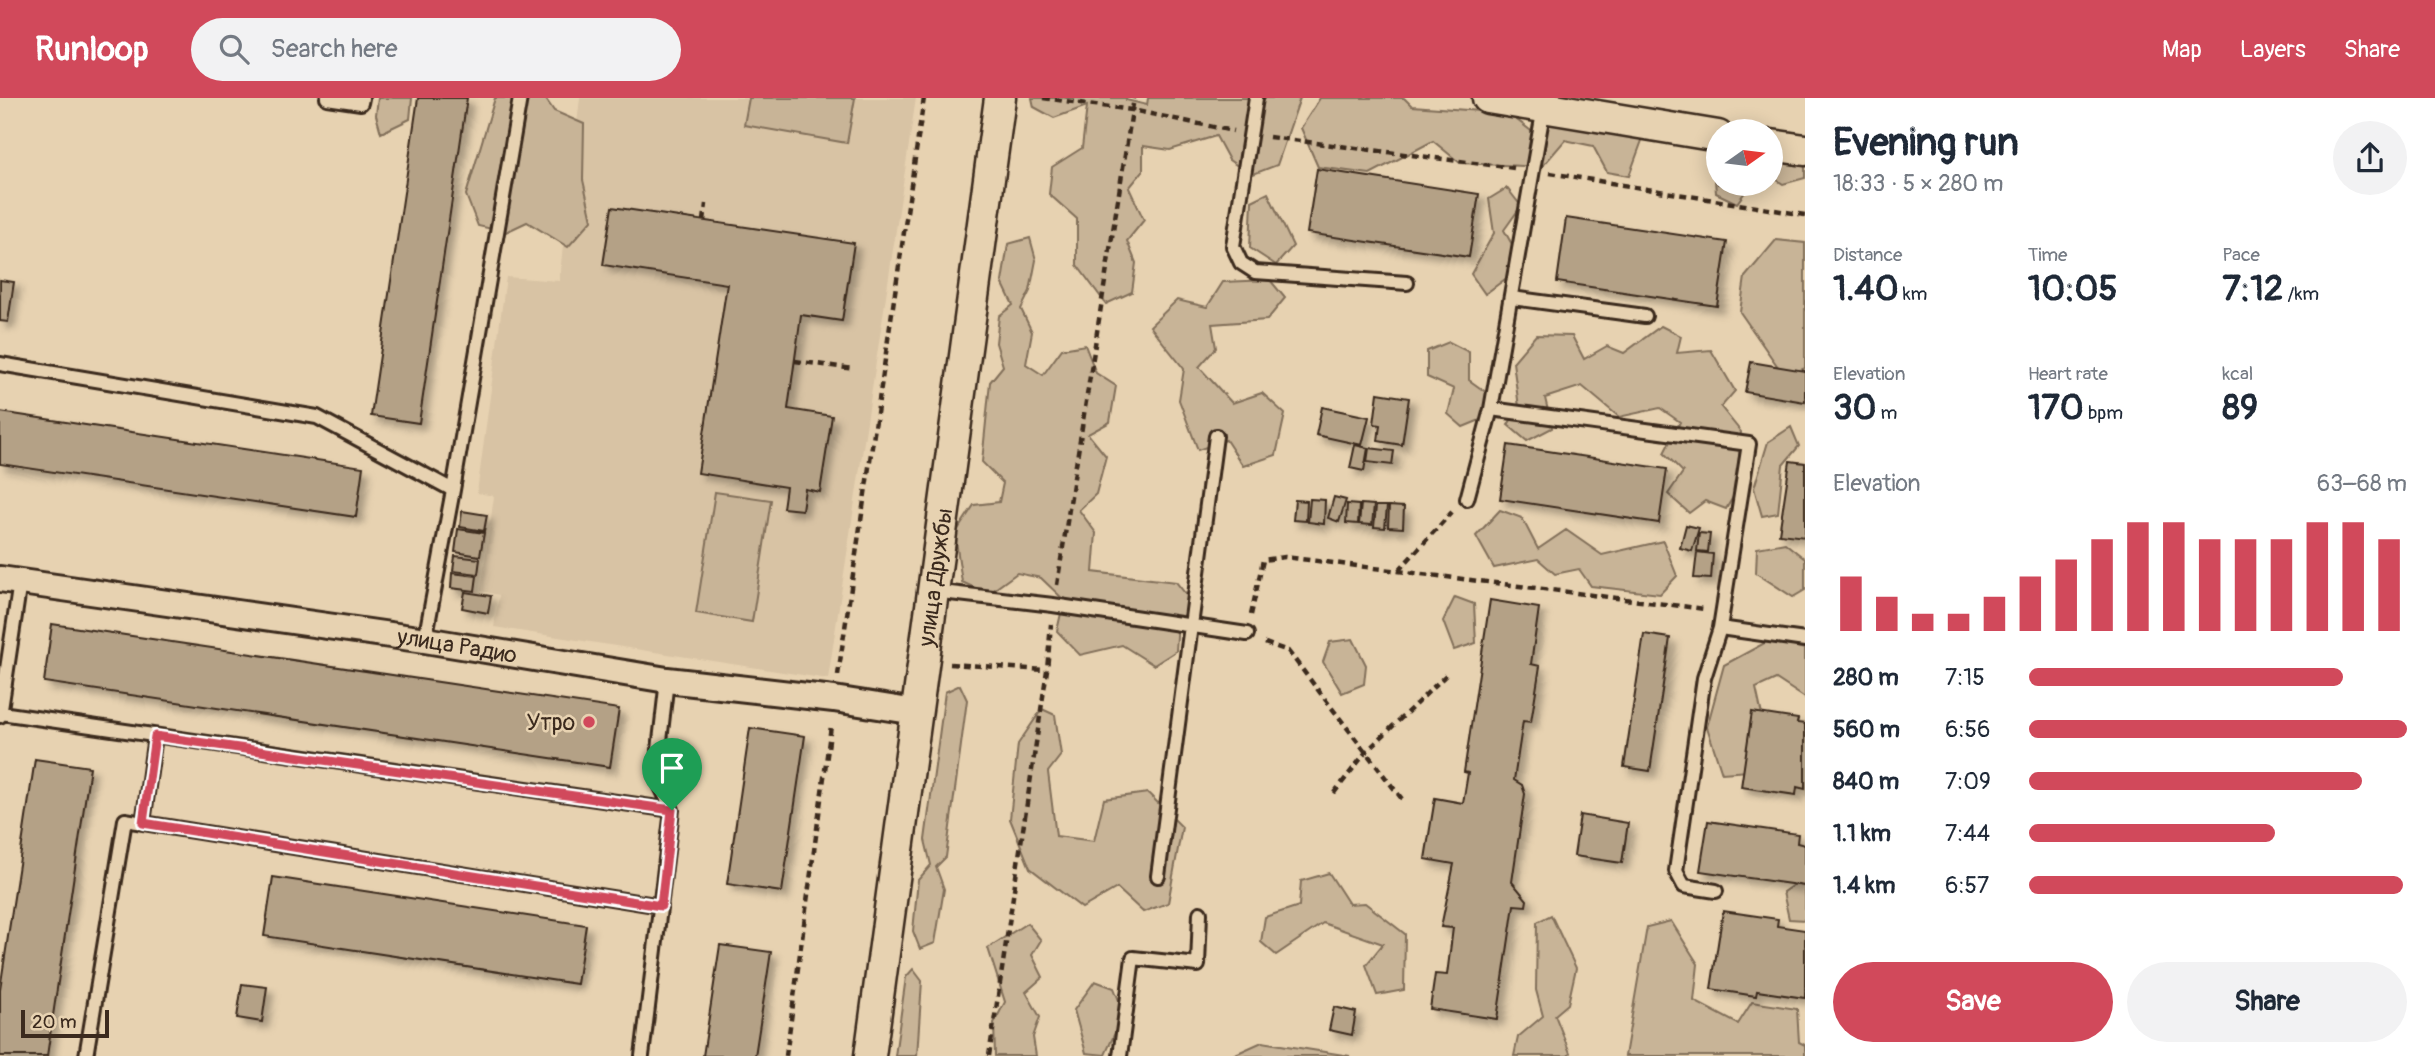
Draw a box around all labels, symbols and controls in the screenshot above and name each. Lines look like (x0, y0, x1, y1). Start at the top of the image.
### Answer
search box (191, 18, 681, 81)
text: Runloop (35, 29, 149, 70)
icon: search (215, 30, 253, 68)
text: Search here (271, 33, 398, 65)
text: Map (2162, 35, 2202, 64)
text: Layers (2240, 35, 2306, 64)
text: Share (2344, 35, 2400, 64)
north arrow (1706, 119, 1783, 196)
map controls (1706, 119, 1783, 196)
text: Evening run (1833, 119, 2019, 167)
button: share (2333, 121, 2407, 195)
text: 18:33 · 5 × 280 m (1833, 169, 2003, 198)
text: Distance (1833, 243, 1902, 267)
text: Time (2028, 243, 2067, 267)
text: Pace (2222, 243, 2260, 267)
text: 1.40 (1833, 267, 1899, 311)
text: 10:05 (2028, 267, 2117, 311)
text: 7:12 (2222, 267, 2283, 311)
text: km (1899, 282, 1927, 306)
text: /km (2283, 282, 2319, 306)
text: Elevation (1833, 362, 1905, 386)
text: Heart rate (2028, 362, 2108, 386)
text: kcal (2222, 362, 2253, 386)
text: 30 (1833, 386, 1876, 430)
text: 170 (2028, 386, 2084, 430)
text: 89 (2222, 386, 2258, 430)
text: m (1876, 401, 1897, 425)
text: bpm (2084, 401, 2123, 425)
text: Elevation (1833, 469, 1921, 498)
text: 63–68 m (2317, 469, 2407, 498)
street label: улица Дружбы (911, 506, 959, 649)
street label: улица Радио (394, 622, 519, 669)
text: 280 m (1833, 663, 1899, 692)
text: 7:15 (1945, 663, 1985, 692)
place label: Утро (526, 708, 575, 737)
marker: Утро (581, 714, 597, 730)
text: 560 m (1833, 715, 1900, 744)
text: 6:56 (1945, 715, 1990, 744)
pin (642, 738, 702, 810)
icon: arrive (653, 749, 691, 787)
text: 840 m (1833, 767, 1899, 796)
text: 7:09 (1945, 767, 1991, 796)
text: 1.1 km (1833, 819, 1891, 848)
text: 7:44 (1945, 819, 1990, 848)
text: 1.4 km (1833, 871, 1895, 900)
text: 6:57 (1945, 871, 1989, 900)
button: Save (1833, 962, 2113, 1042)
button: Share (2127, 962, 2407, 1042)
scale bar (21, 1007, 108, 1039)
text: 20 m (32, 1010, 77, 1034)

